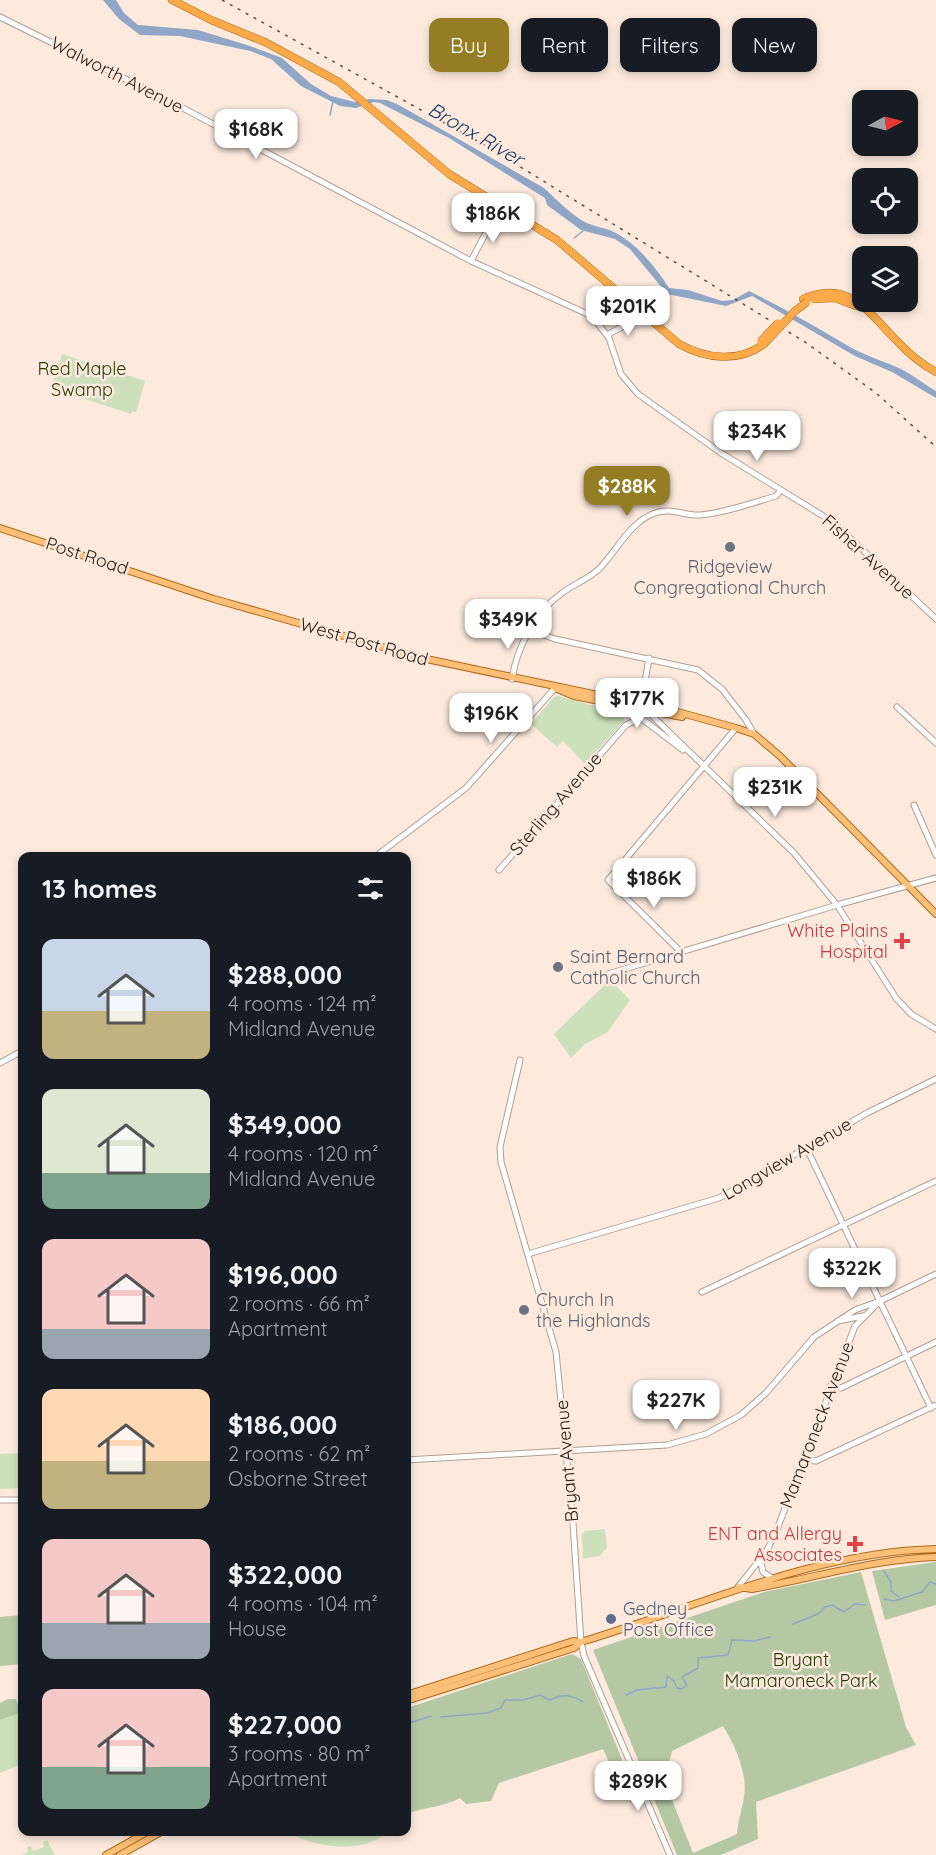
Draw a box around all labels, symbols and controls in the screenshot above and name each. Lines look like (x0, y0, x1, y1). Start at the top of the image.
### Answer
chip: Buy (429, 18, 509, 72)
chip: Rent (521, 18, 608, 72)
chip: Filters (620, 18, 720, 72)
chip: New (732, 18, 817, 72)
street label: Walworth Avenue (47, 31, 188, 118)
north arrow (852, 90, 918, 156)
map controls (852, 90, 918, 312)
water label: Bronx River (424, 96, 530, 172)
pin: $168K (214, 109, 298, 160)
text: $168K (229, 116, 283, 141)
button: locate (852, 168, 918, 234)
pin: $186K (451, 193, 535, 244)
text: $186K (466, 200, 520, 225)
button: layers (852, 246, 918, 312)
pin: $201K (586, 286, 670, 337)
text: $201K (600, 293, 656, 318)
park label: Red Maple Swamp (38, 357, 126, 401)
pin: $234K (715, 411, 799, 462)
text: $234K (728, 418, 786, 443)
pin: $288K (585, 466, 669, 517)
text: $288K (598, 473, 656, 498)
street label: Fisher Avenue (817, 509, 919, 604)
street label: Post Road (43, 531, 131, 580)
marker: Ridgeview Congregational Church (723, 540, 737, 554)
place label: Ridgeview Congregational Church (634, 555, 826, 599)
pin: $349K (466, 599, 550, 650)
text: $349K (479, 606, 537, 631)
street label: West Post Road (297, 612, 431, 671)
pin: $177K (595, 678, 679, 729)
text: $177K (610, 685, 664, 710)
pin: $196K (449, 693, 533, 744)
text: $196K (463, 700, 519, 725)
street label: Sterling Avenue (505, 747, 607, 860)
pin: $231K (733, 767, 817, 818)
text: $231K (748, 774, 802, 799)
pin: $186K (612, 858, 696, 909)
text: $186K (627, 865, 681, 890)
text: 13 homes (42, 872, 157, 905)
icon: filters (354, 872, 387, 905)
place label: White Plains Hospital (787, 919, 888, 963)
marker: White Plains Hospital (893, 932, 911, 950)
place label: Saint Bernard Catholic Church (570, 945, 700, 989)
text: $288,000 (228, 958, 342, 991)
marker: Saint Bernard Catholic Church (551, 960, 565, 974)
icon: home (90, 963, 162, 1035)
text: 4 rooms · 124 m² (228, 991, 377, 1016)
text: Midland Avenue (228, 1016, 375, 1041)
text: $349,000 (228, 1108, 342, 1141)
street label: Longview Avenue (718, 1112, 856, 1205)
icon: home (90, 1113, 162, 1185)
text: 4 rooms · 120 m² (228, 1141, 378, 1166)
text: Midland Avenue (228, 1166, 375, 1191)
pin: $322K (810, 1248, 894, 1299)
text: $322K (823, 1255, 881, 1280)
text: $196,000 (228, 1258, 338, 1291)
icon: home (90, 1263, 162, 1335)
place label: Church In the Highlands (536, 1288, 650, 1332)
text: 2 rooms · 66 m² (228, 1291, 370, 1316)
marker: Church In the Highlands (517, 1303, 531, 1317)
text: Apartment (228, 1316, 328, 1341)
street label: Mamaroneck Avenue (774, 1338, 859, 1511)
pin: $227K (634, 1380, 718, 1431)
text: $227K (647, 1387, 705, 1412)
street label: Bryant Avenue (550, 1399, 583, 1523)
text: $186,000 (228, 1408, 337, 1441)
icon: home (90, 1413, 162, 1485)
text: 2 rooms · 62 m² (228, 1441, 370, 1466)
text: Osborne Street (228, 1466, 368, 1491)
place label: ENT and Allergy Associates (708, 1522, 842, 1566)
marker: ENT and Allergy Associates (846, 1535, 864, 1553)
text: $322,000 (228, 1558, 342, 1591)
icon: home (90, 1563, 162, 1635)
text: 4 rooms · 104 m² (228, 1591, 378, 1616)
place label: Gedney Post Office (623, 1597, 714, 1641)
marker: Gedney Post Office (604, 1612, 618, 1626)
text: House (228, 1616, 287, 1641)
park label: Bryant Mamaroneck Park (724, 1648, 878, 1692)
text: $227,000 (228, 1708, 342, 1741)
icon: home (90, 1713, 162, 1785)
text: 3 rooms · 80 m² (228, 1741, 371, 1766)
pin: $289K (596, 1761, 680, 1812)
text: Apartment (228, 1766, 328, 1791)
text: $289K (609, 1768, 667, 1793)

